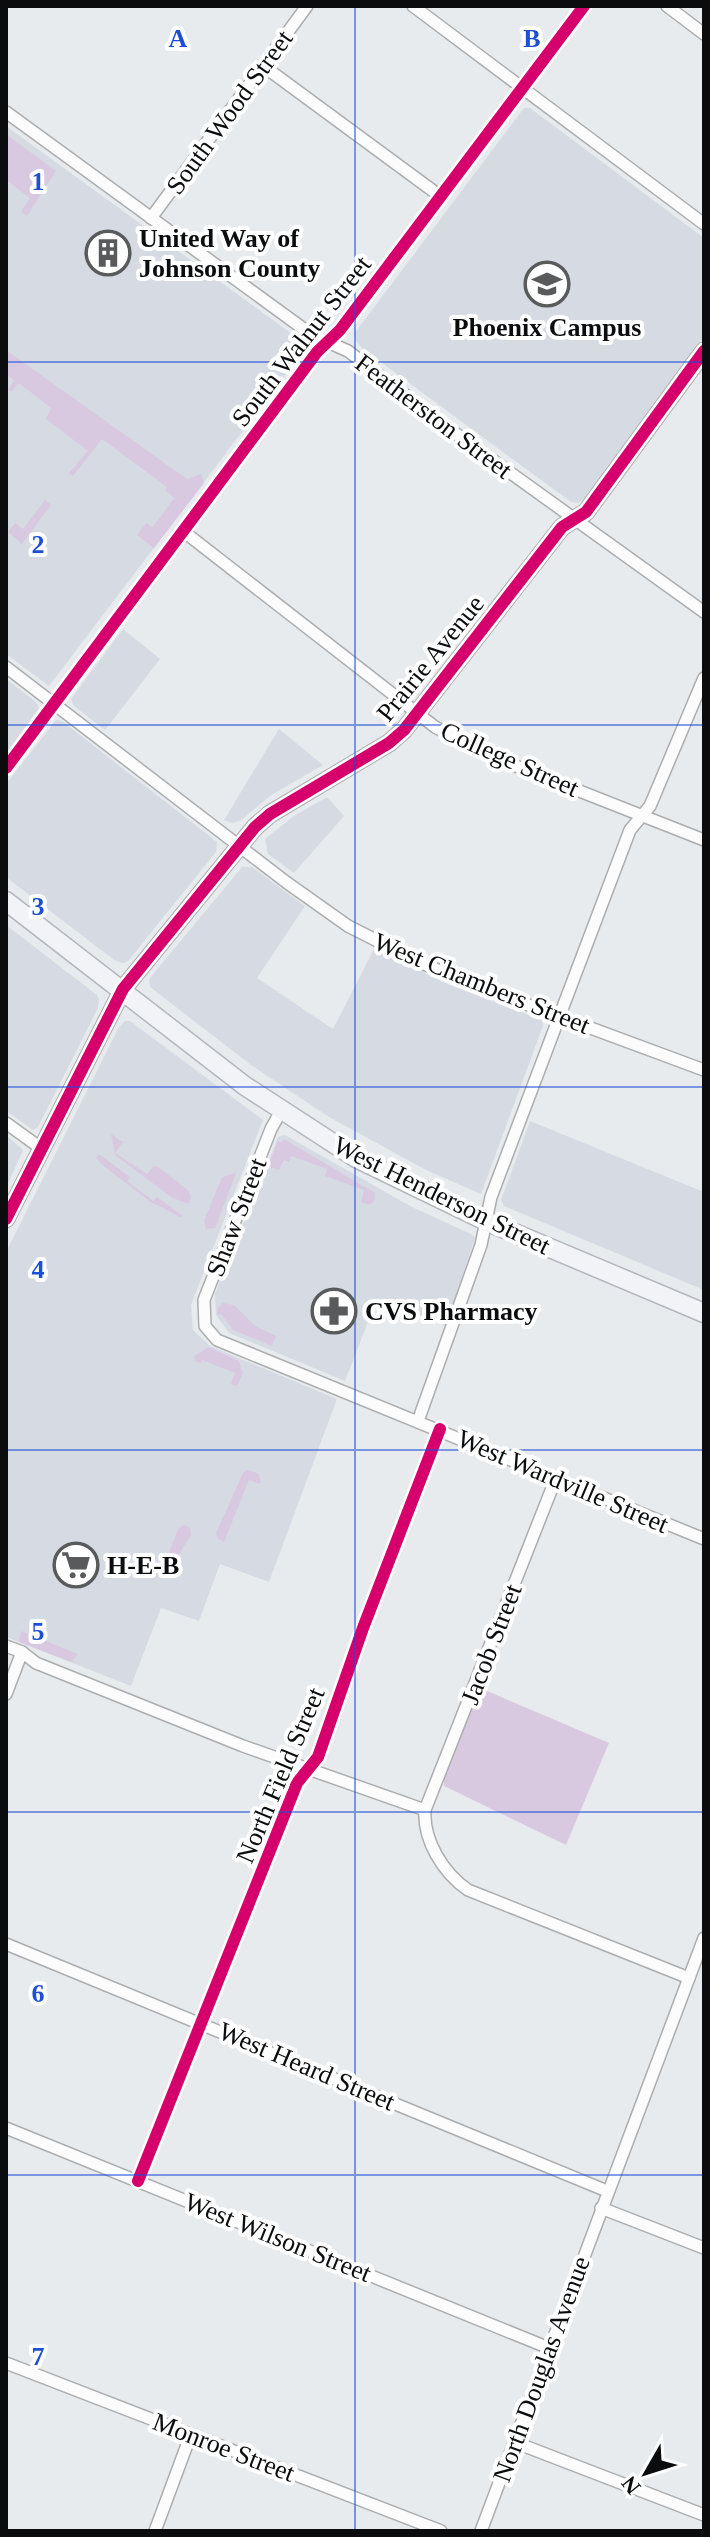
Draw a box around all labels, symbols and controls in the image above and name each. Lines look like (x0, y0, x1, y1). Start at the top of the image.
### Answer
street label: South Wood Street (160, 24, 299, 200)
text: A (169, 24, 188, 53)
text: B (523, 24, 541, 53)
text: 1 (32, 167, 45, 196)
place label: United Way of Johnson County (139, 224, 320, 283)
building icon: United Way of Johnson County (84, 229, 132, 277)
street label: South Walnut Street (226, 250, 377, 432)
school or university icon: Phoenix Campus (523, 260, 571, 308)
place label: Phoenix Campus (453, 313, 641, 342)
street label: Featherston Street (350, 348, 518, 485)
text: 2 (32, 530, 45, 559)
street label: Prairie Avenue (371, 590, 490, 727)
street label: College Street (436, 716, 584, 803)
text: 3 (32, 892, 45, 921)
street label: West Chambers Street (370, 927, 595, 1040)
street label: West Henderson Street (329, 1130, 556, 1261)
street label: Shaw Street (201, 1153, 273, 1281)
text: 4 (32, 1255, 45, 1284)
pharmacy icon: CVS Pharmacy (310, 1287, 358, 1335)
place label: CVS Pharmacy (365, 1297, 538, 1326)
street label: West Wardville Street (453, 1424, 673, 1539)
supermarket icon: H-E-B (52, 1541, 100, 1589)
place label: H-E-B (107, 1551, 179, 1580)
street label: Jacob Street (455, 1579, 528, 1708)
text: 5 (32, 1617, 45, 1646)
street label: North Field Street (230, 1682, 331, 1867)
text: 6 (32, 1979, 45, 2008)
street label: West Heard Street (214, 2016, 400, 2117)
street label: West Wilson Street (180, 2187, 376, 2288)
street label: North Douglas Avenue (487, 2252, 596, 2486)
text: 7 (32, 2342, 45, 2371)
street label: Monroe Street (149, 2407, 300, 2488)
north arrow (606, 2433, 686, 2513)
text: N (616, 2471, 646, 2499)

